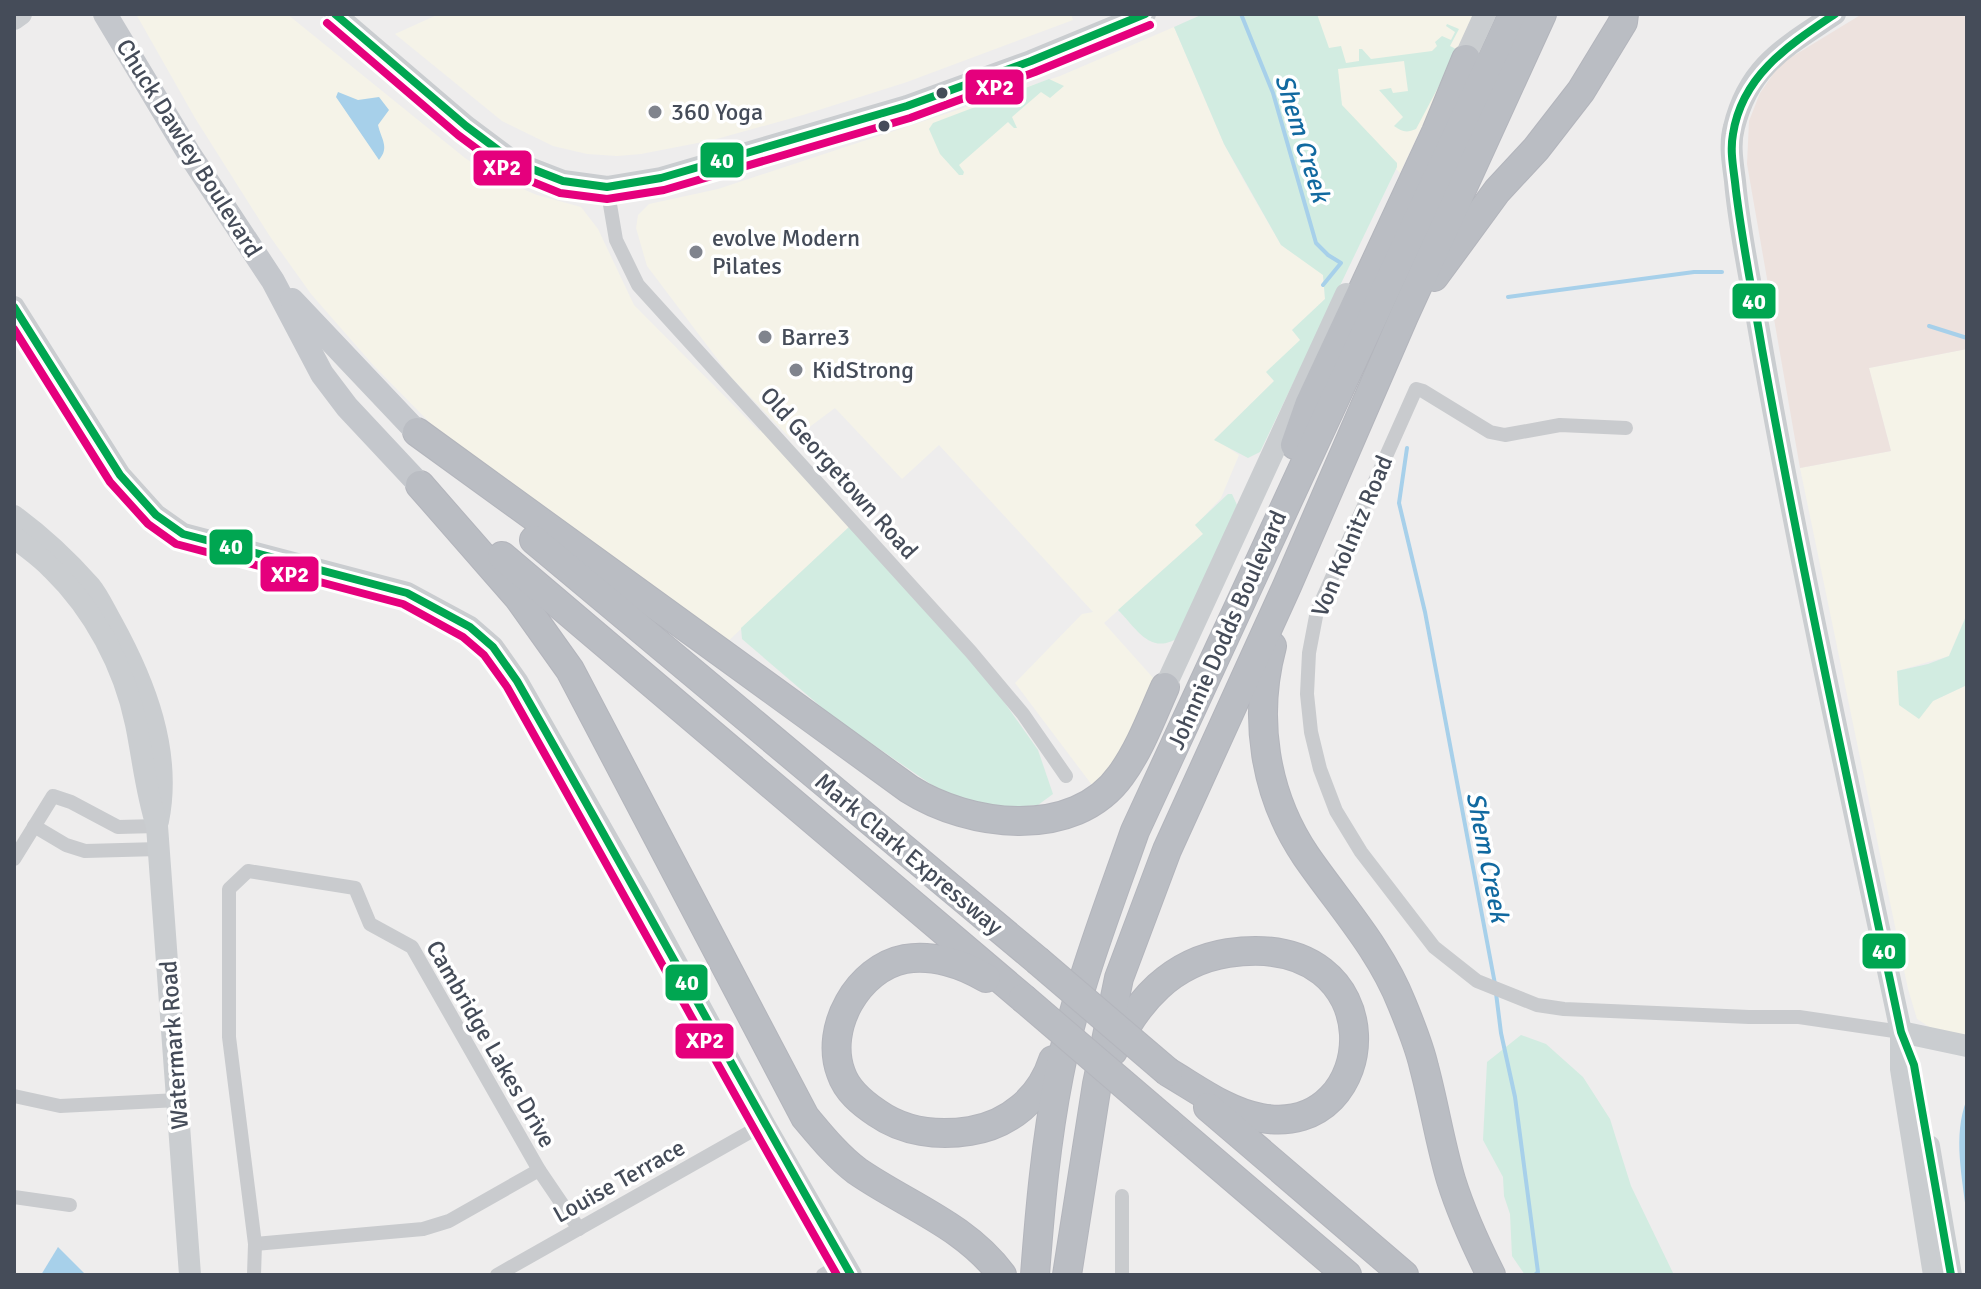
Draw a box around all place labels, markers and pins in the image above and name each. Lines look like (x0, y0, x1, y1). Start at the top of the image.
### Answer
unlabelled marker (934, 85, 950, 101)
place label: 360 Yoga (671, 97, 763, 127)
marker: 360 Yoga (646, 103, 664, 121)
unlabelled marker (876, 118, 892, 134)
place label: evolve Modern Pilates (712, 223, 860, 281)
marker: evolve Modern Pilates (687, 243, 705, 261)
place label: Barre3 (781, 322, 850, 352)
marker: Barre3 (756, 328, 774, 346)
place label: KidStrong (812, 355, 914, 385)
marker: KidStrong (787, 361, 805, 379)

